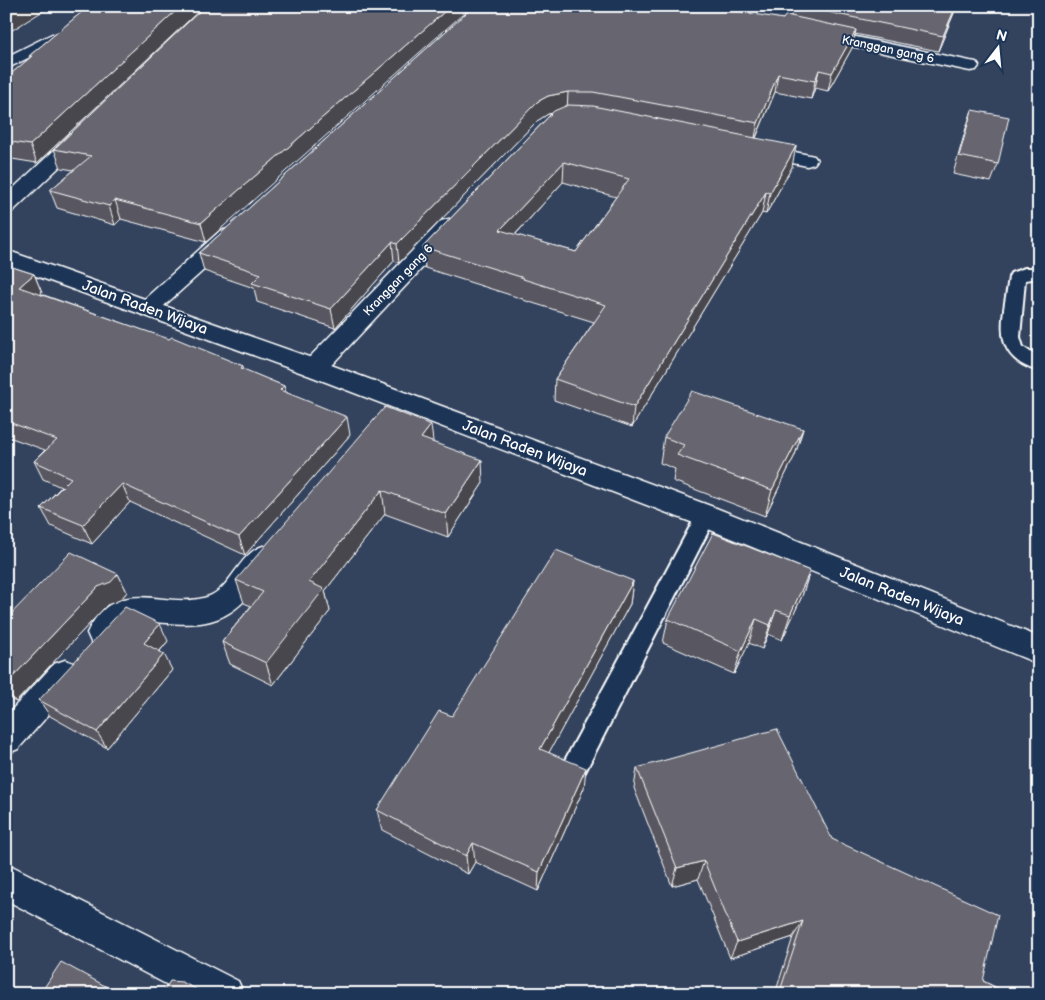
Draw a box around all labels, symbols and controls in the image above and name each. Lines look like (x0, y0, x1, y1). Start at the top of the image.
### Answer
north arrow (972, 22, 1022, 72)
text: N (994, 26, 1009, 46)
street label: Kranggan gang 6 (840, 32, 935, 67)
street label: Kranggan gang 6 (360, 241, 436, 319)
street label: Jalan Raden Wijaya (79, 276, 210, 339)
street label: Jalan Raden Wijaya (460, 416, 590, 481)
street label: Jalan Raden Wijaya (837, 563, 967, 630)

